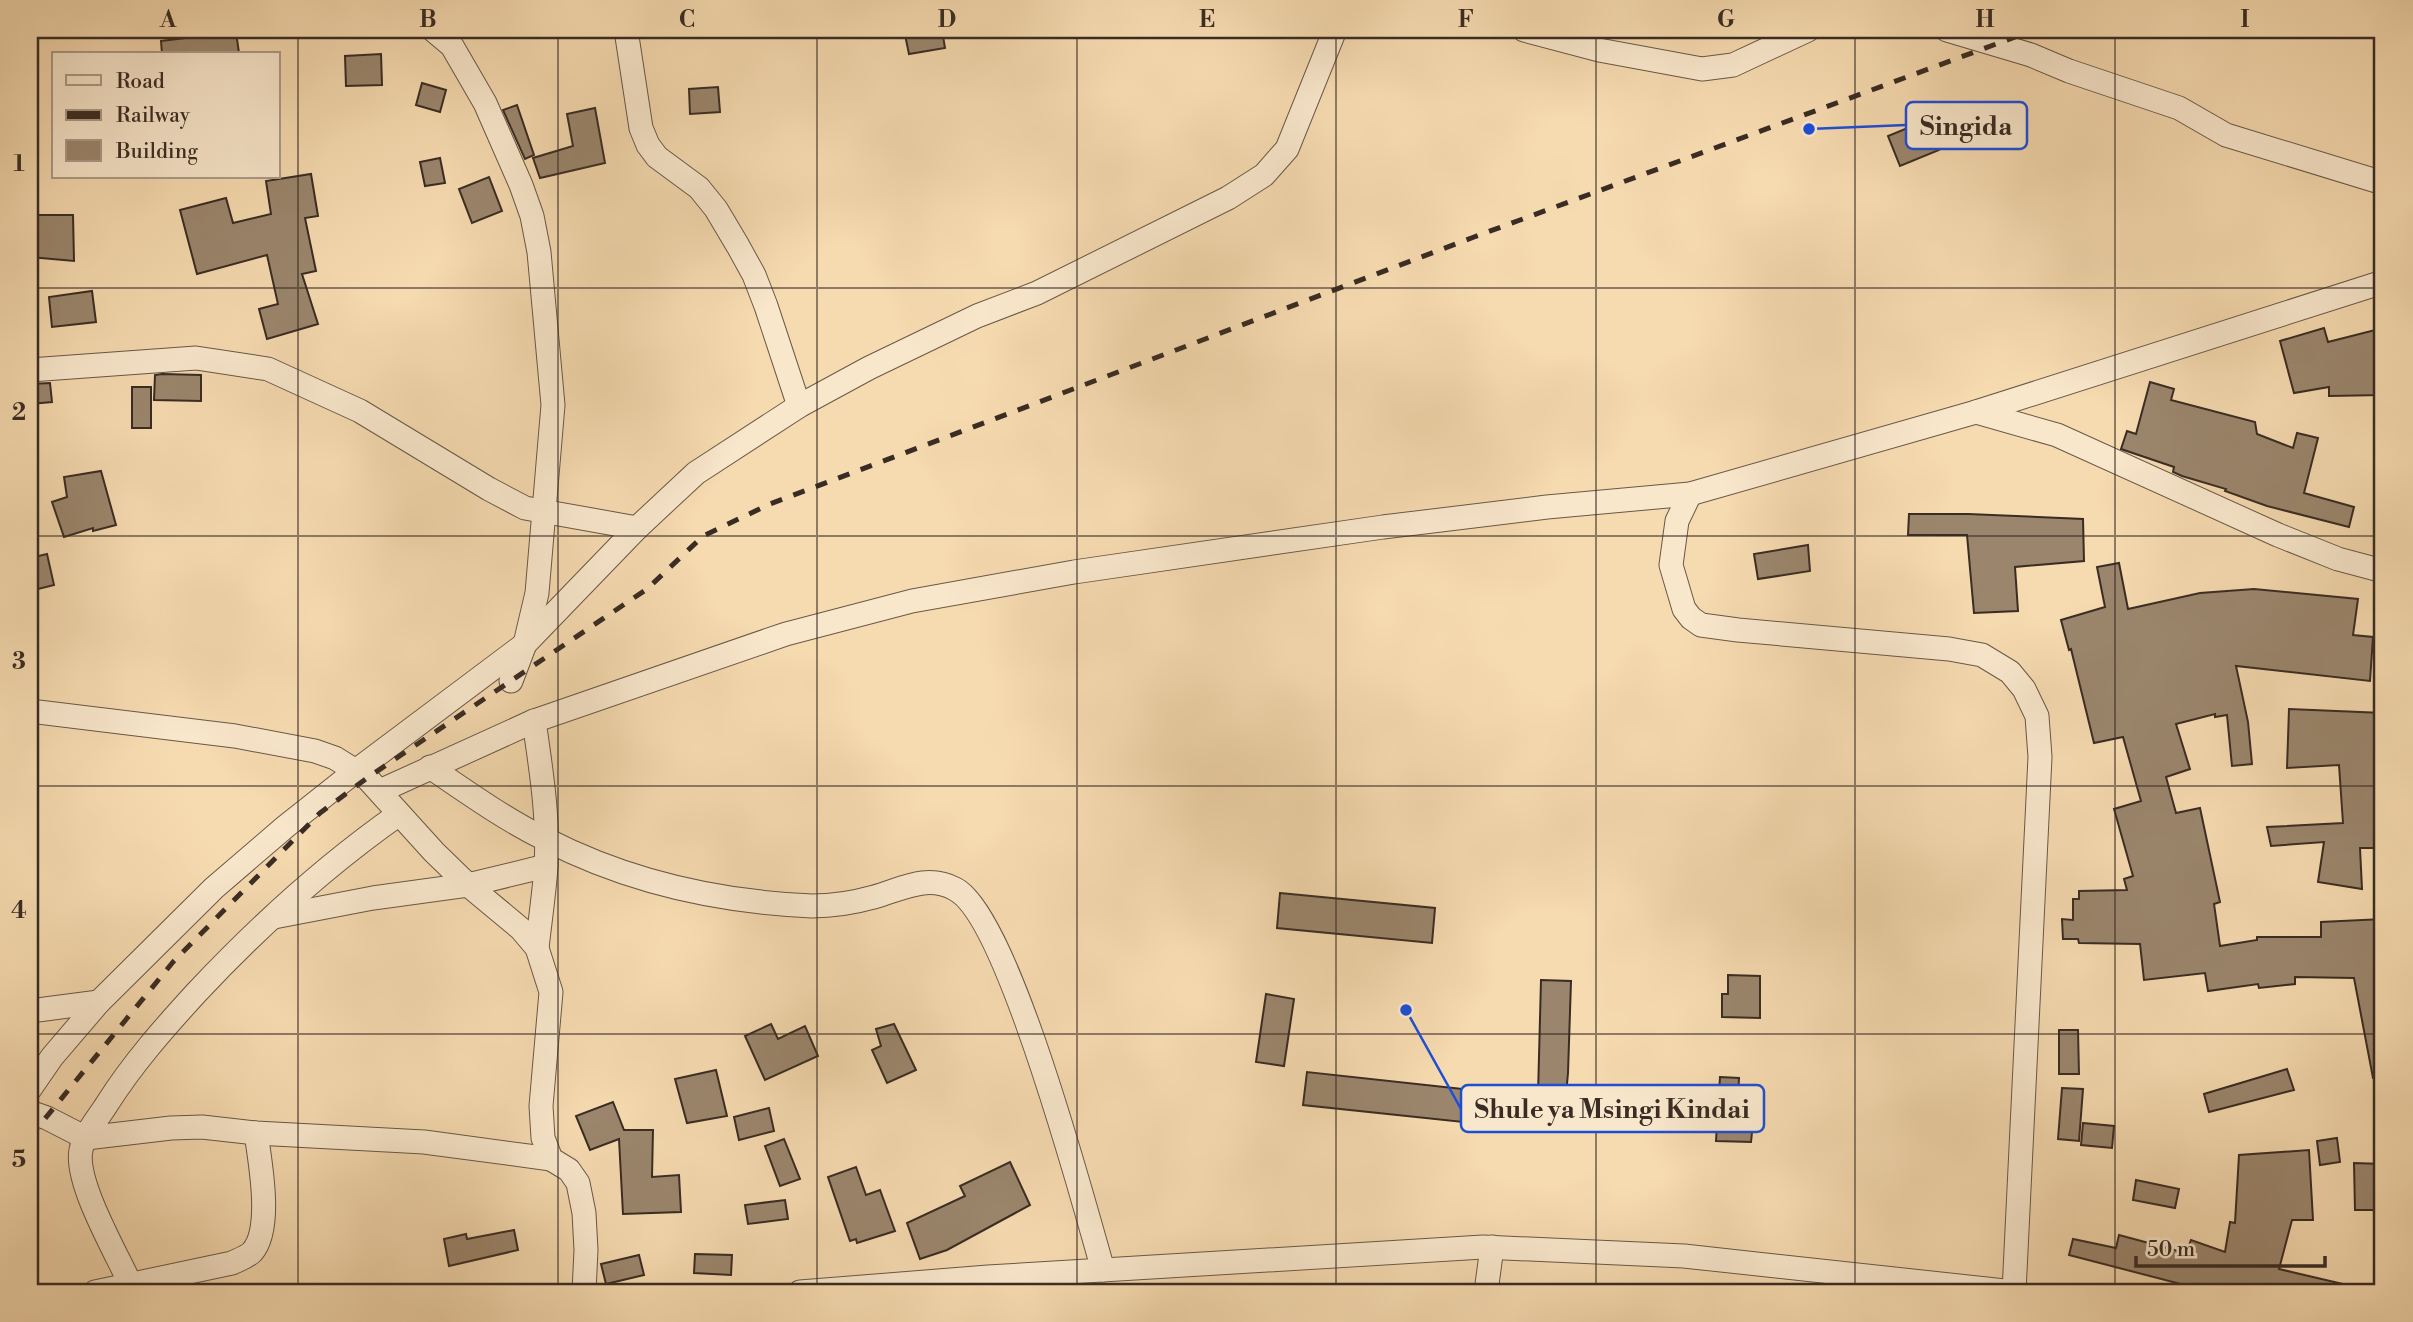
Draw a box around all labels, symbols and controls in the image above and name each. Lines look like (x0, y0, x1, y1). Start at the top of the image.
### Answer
text: A (159, 6, 177, 34)
text: B (419, 6, 437, 34)
text: C (679, 6, 695, 34)
text: D (938, 6, 956, 34)
text: E (1199, 6, 1215, 34)
text: F (1458, 6, 1474, 34)
text: G (1717, 6, 1735, 34)
text: H (1976, 6, 1995, 34)
text: I (2241, 6, 2250, 34)
legend (52, 52, 280, 178)
text: Road (116, 69, 165, 95)
callout: Singida (1906, 102, 2027, 149)
text: Railway (116, 103, 191, 129)
text: Singida (1920, 111, 2013, 143)
text: Building (115, 139, 198, 165)
text: 1 (13, 150, 25, 178)
text: 2 (12, 399, 26, 427)
text: 3 (12, 648, 26, 676)
text: 4 (11, 897, 27, 925)
callout: Shule ya Msingi Kindai (1461, 1085, 1764, 1132)
text: Shule ya Msingi Kindai (1474, 1094, 1750, 1126)
text: 5 (12, 1146, 26, 1174)
scale bar (2136, 1224, 2326, 1268)
text: 50 m (2147, 1237, 2195, 1263)

